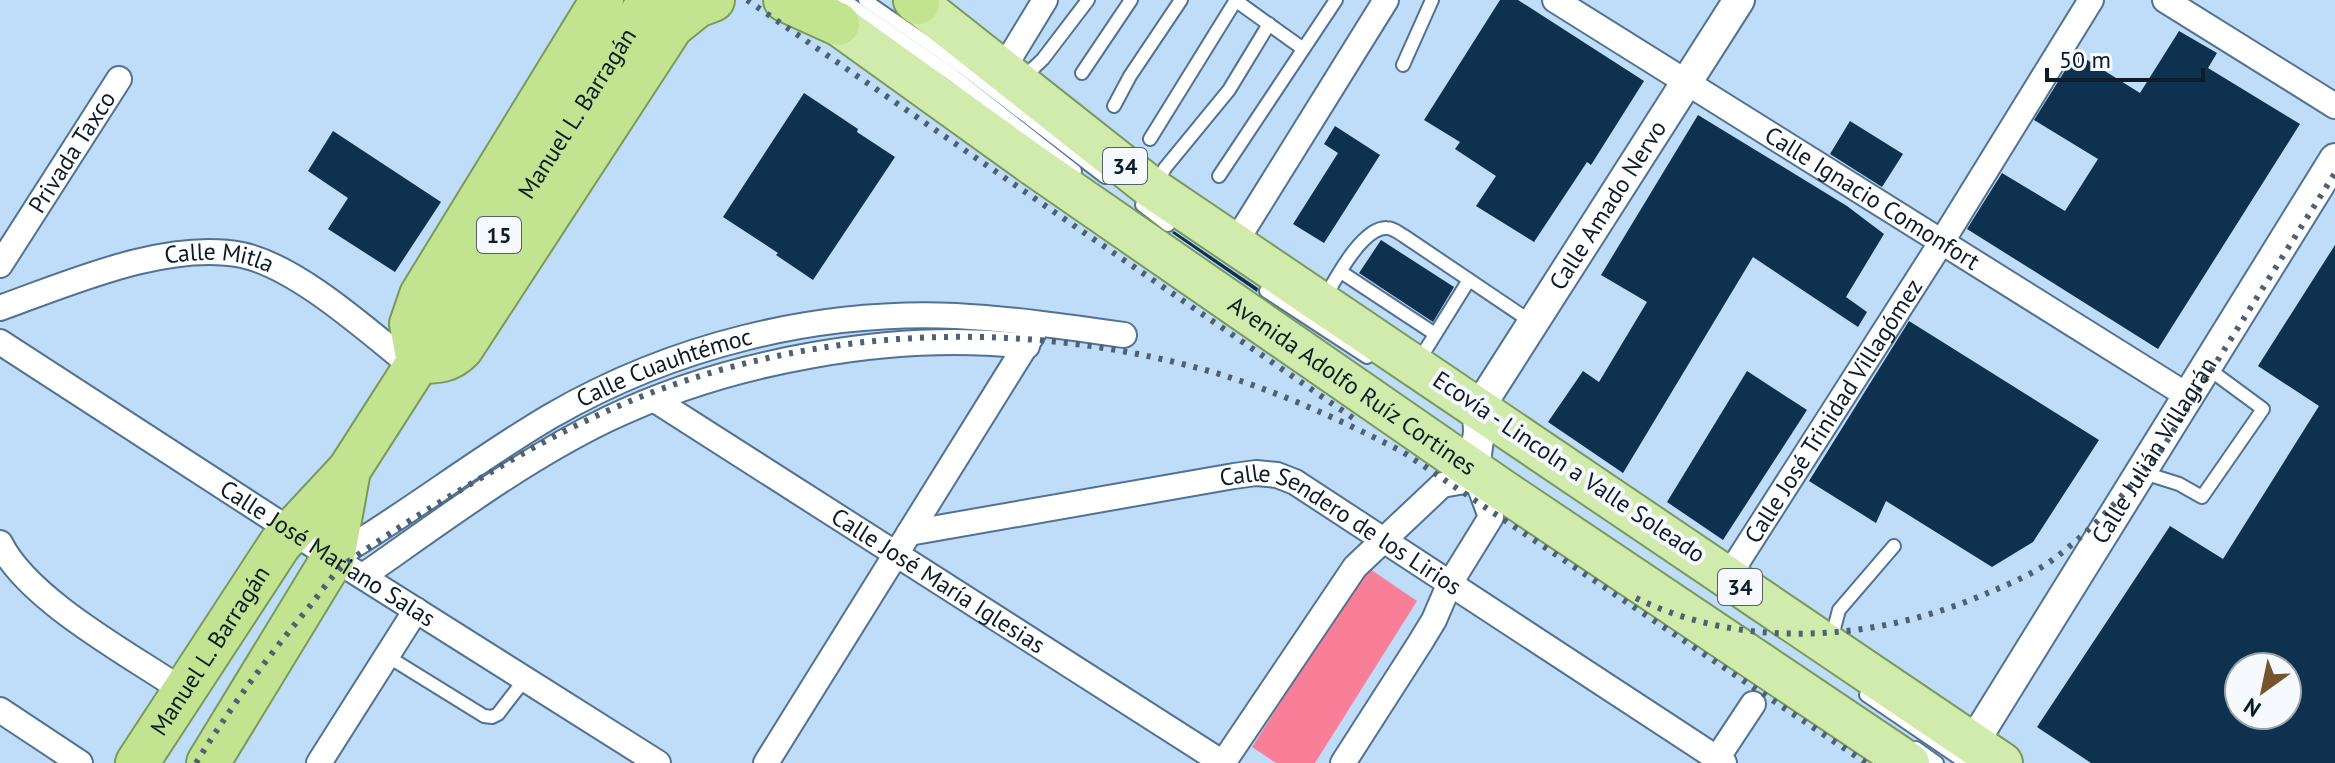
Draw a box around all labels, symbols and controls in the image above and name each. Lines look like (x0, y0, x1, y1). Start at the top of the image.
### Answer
street label: Manuel L. Barragán (511, 22, 643, 205)
scale bar (2047, 32, 2203, 82)
text: 50 m (2059, 44, 2111, 75)
street label: Privada Taxco (21, 85, 122, 219)
street label: Calle Amado Nervo (1542, 114, 1673, 296)
street label: Calle Ignacio Comonfort (1759, 119, 1986, 277)
road number: 34 (1103, 148, 1147, 184)
road number: 15 (477, 217, 521, 253)
street label: Calle Mitla (162, 236, 279, 279)
street label: Calle José Trinidad Villagómez (1737, 273, 1929, 549)
street label: Avenida Adolfo Ruíz Cortines (1222, 289, 1482, 482)
street label: Calle Cuauhtémoc (571, 321, 755, 414)
street label: Calle Julián Villagrán (2084, 351, 2223, 550)
street label: Ecovía - Lincoln a Valle Soleado (1427, 364, 1711, 569)
street label: Calle Sendero de los Lirios (1217, 457, 1468, 602)
street label: Calle José Mariano Salas (214, 473, 441, 634)
street label: Calle José María Iglesias (826, 501, 1051, 660)
street label: Manuel L. Barragán (143, 560, 277, 741)
road number: 34 (1718, 569, 1762, 605)
north arrow (2223, 651, 2303, 731)
text: N (2238, 692, 2266, 723)

